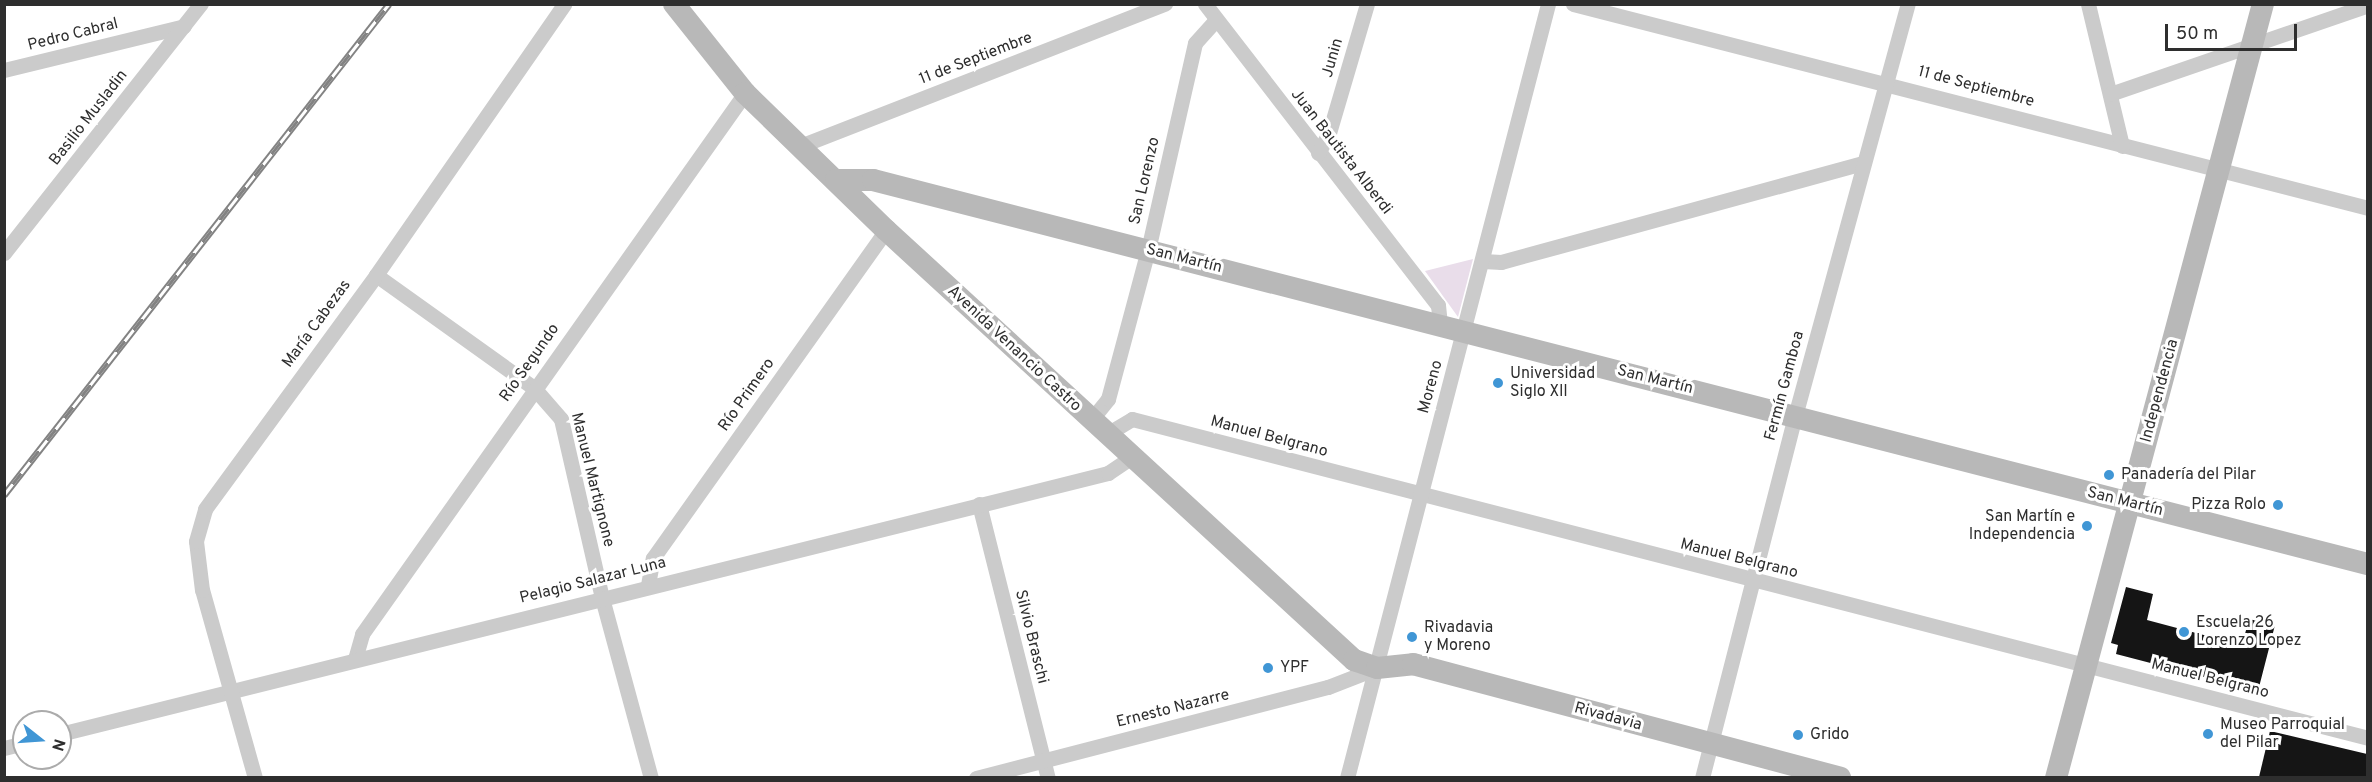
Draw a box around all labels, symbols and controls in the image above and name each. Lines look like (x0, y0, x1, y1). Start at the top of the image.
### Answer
scale bar (2168, 12, 2300, 50)
street label: Pedro Cabral (26, 14, 120, 56)
text: 50 m (2176, 23, 2218, 46)
street label: 11 de Septiembre (917, 29, 1035, 89)
street label: Junin (1318, 36, 1348, 80)
street label: 11 de Septiembre (1916, 62, 2036, 112)
street label: Basilio Musladin (46, 66, 132, 170)
street label: Juan Bautista Alberdi (1286, 85, 1396, 219)
street label: San Lorenzo (1126, 135, 1164, 227)
street label: San Martín (1144, 240, 1224, 278)
street label: María Cabezas (279, 276, 355, 372)
street label: Avenida Venancio Castro (943, 282, 1085, 416)
street label: Río Segundo (496, 320, 564, 406)
street label: Fermín Gamboa (1761, 329, 1809, 443)
street label: Independencia (2137, 337, 2183, 445)
street label: Río Primero (715, 355, 779, 435)
street label: Moreno (1415, 358, 1447, 416)
street label: San Martín (1615, 361, 1695, 399)
place label: Universidad Siglo XII (1510, 364, 1595, 402)
marker: Universidad Siglo XII (1491, 376, 1505, 390)
street label: Manuel Martignone (566, 411, 618, 549)
street label: Manuel Belgrano (1208, 412, 1330, 462)
place label: Panadería del Pilar (2121, 465, 2256, 485)
marker: Panadería del Pilar (2102, 468, 2116, 482)
street label: San Martín (2085, 483, 2165, 521)
place label: Pizza Rolo (2191, 495, 2266, 515)
marker: Pizza Rolo (2271, 498, 2285, 512)
place label: San Martín e Independencia (1969, 507, 2075, 545)
marker: San Martín e Independencia (2080, 519, 2094, 533)
street label: Manuel Belgrano (1678, 535, 1800, 583)
street label: Pelagio Salazar Luna (518, 554, 668, 608)
street label: Silvio Braschi (1010, 588, 1052, 686)
place label: Escuela 26 Lorenzo Lopez (2196, 613, 2302, 651)
place label: Rivadavia y Moreno (1424, 618, 1493, 656)
marker: Escuela 26 Lorenzo Lopez (2177, 625, 2191, 639)
marker: Rivadavia y Moreno (1405, 630, 1419, 644)
street label: Manuel Belgrano (2149, 655, 2271, 703)
place label: YPF (1280, 658, 1309, 678)
marker: YPF (1261, 661, 1275, 675)
street label: Ernesto Nazarre (1114, 686, 1232, 732)
street label: Rivadavia (1572, 699, 1644, 735)
north arrow (12, 710, 72, 770)
place label: Museo Parroquial del Pilar (2220, 715, 2345, 753)
place label: Grido (1810, 725, 1849, 745)
marker: Museo Parroquial del Pilar (2201, 727, 2215, 741)
marker: Grido (1791, 728, 1805, 742)
text: N (46, 736, 69, 753)

